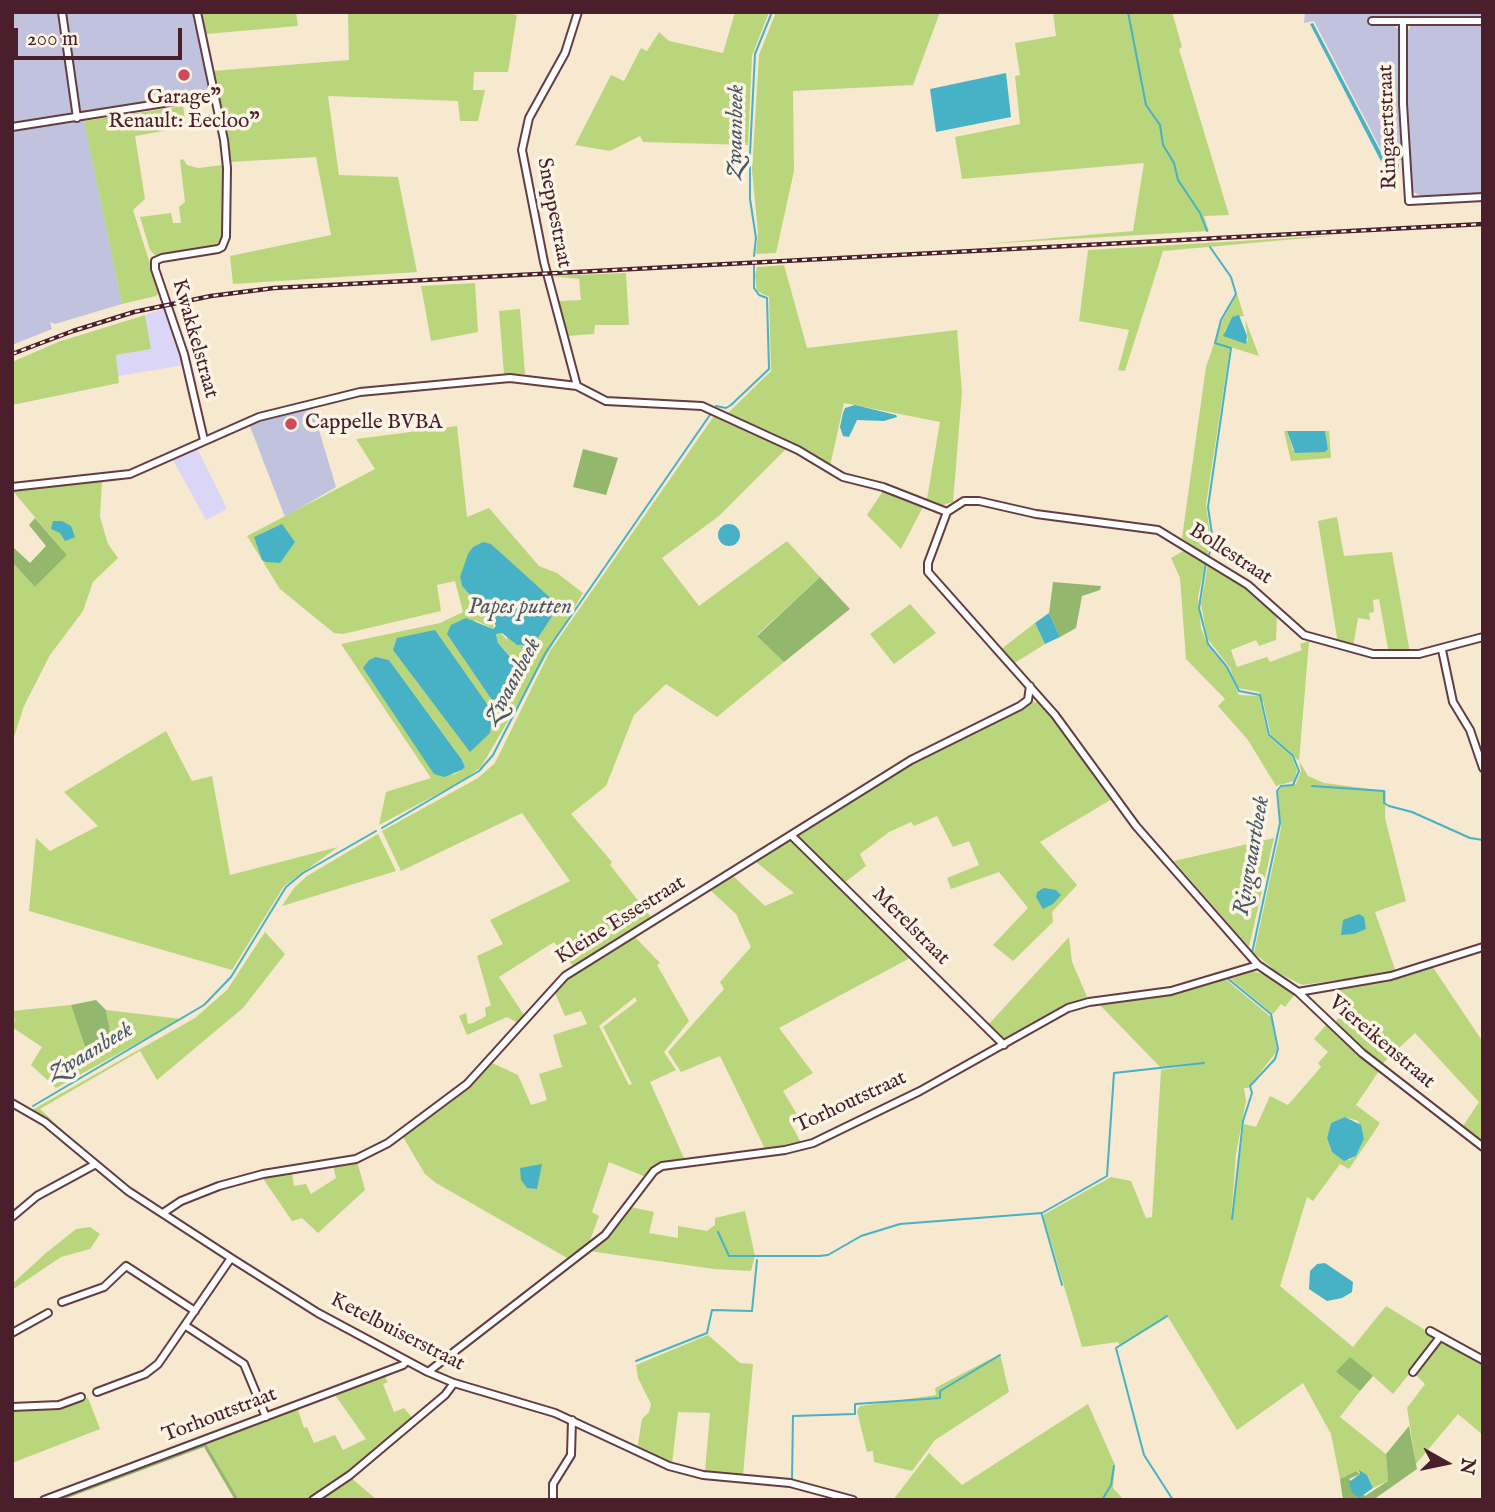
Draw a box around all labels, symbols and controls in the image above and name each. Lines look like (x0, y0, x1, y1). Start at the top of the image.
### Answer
scale bar (18, 14, 186, 58)
text: 200 m (27, 26, 78, 53)
street label: Ringaertstraat (1374, 64, 1404, 190)
marker: Garage" Renault: Eecloo" (176, 67, 192, 83)
water label: Zwaanbeek (722, 85, 752, 179)
place label: Garage" Renault: Eecloo" (108, 86, 260, 136)
street label: Sneppestraat (530, 156, 576, 270)
street label: Kwakkelstraat (165, 276, 223, 402)
place label: Cappelle BVBA (305, 411, 442, 437)
marker: Cappelle BVBA (283, 416, 299, 432)
street label: Bollestraat (1184, 519, 1276, 591)
water label: Papes putten (468, 594, 572, 622)
water label: Zwaanbeek (480, 634, 548, 730)
water label: Ringvaartbeek (1229, 794, 1277, 918)
street label: Kleine Essestraat (552, 871, 690, 971)
street label: Merelstraat (866, 883, 954, 971)
street label: Viereikenstraat (1323, 991, 1439, 1095)
water label: Zwaanbeek (43, 1017, 139, 1089)
street label: Torhoutstraat (791, 1066, 911, 1140)
street label: Ketelbuiserstraat (326, 1288, 468, 1378)
street label: Torhoutstraat (159, 1383, 281, 1449)
north arrow (1411, 1428, 1481, 1498)
text: N (1454, 1456, 1480, 1476)

